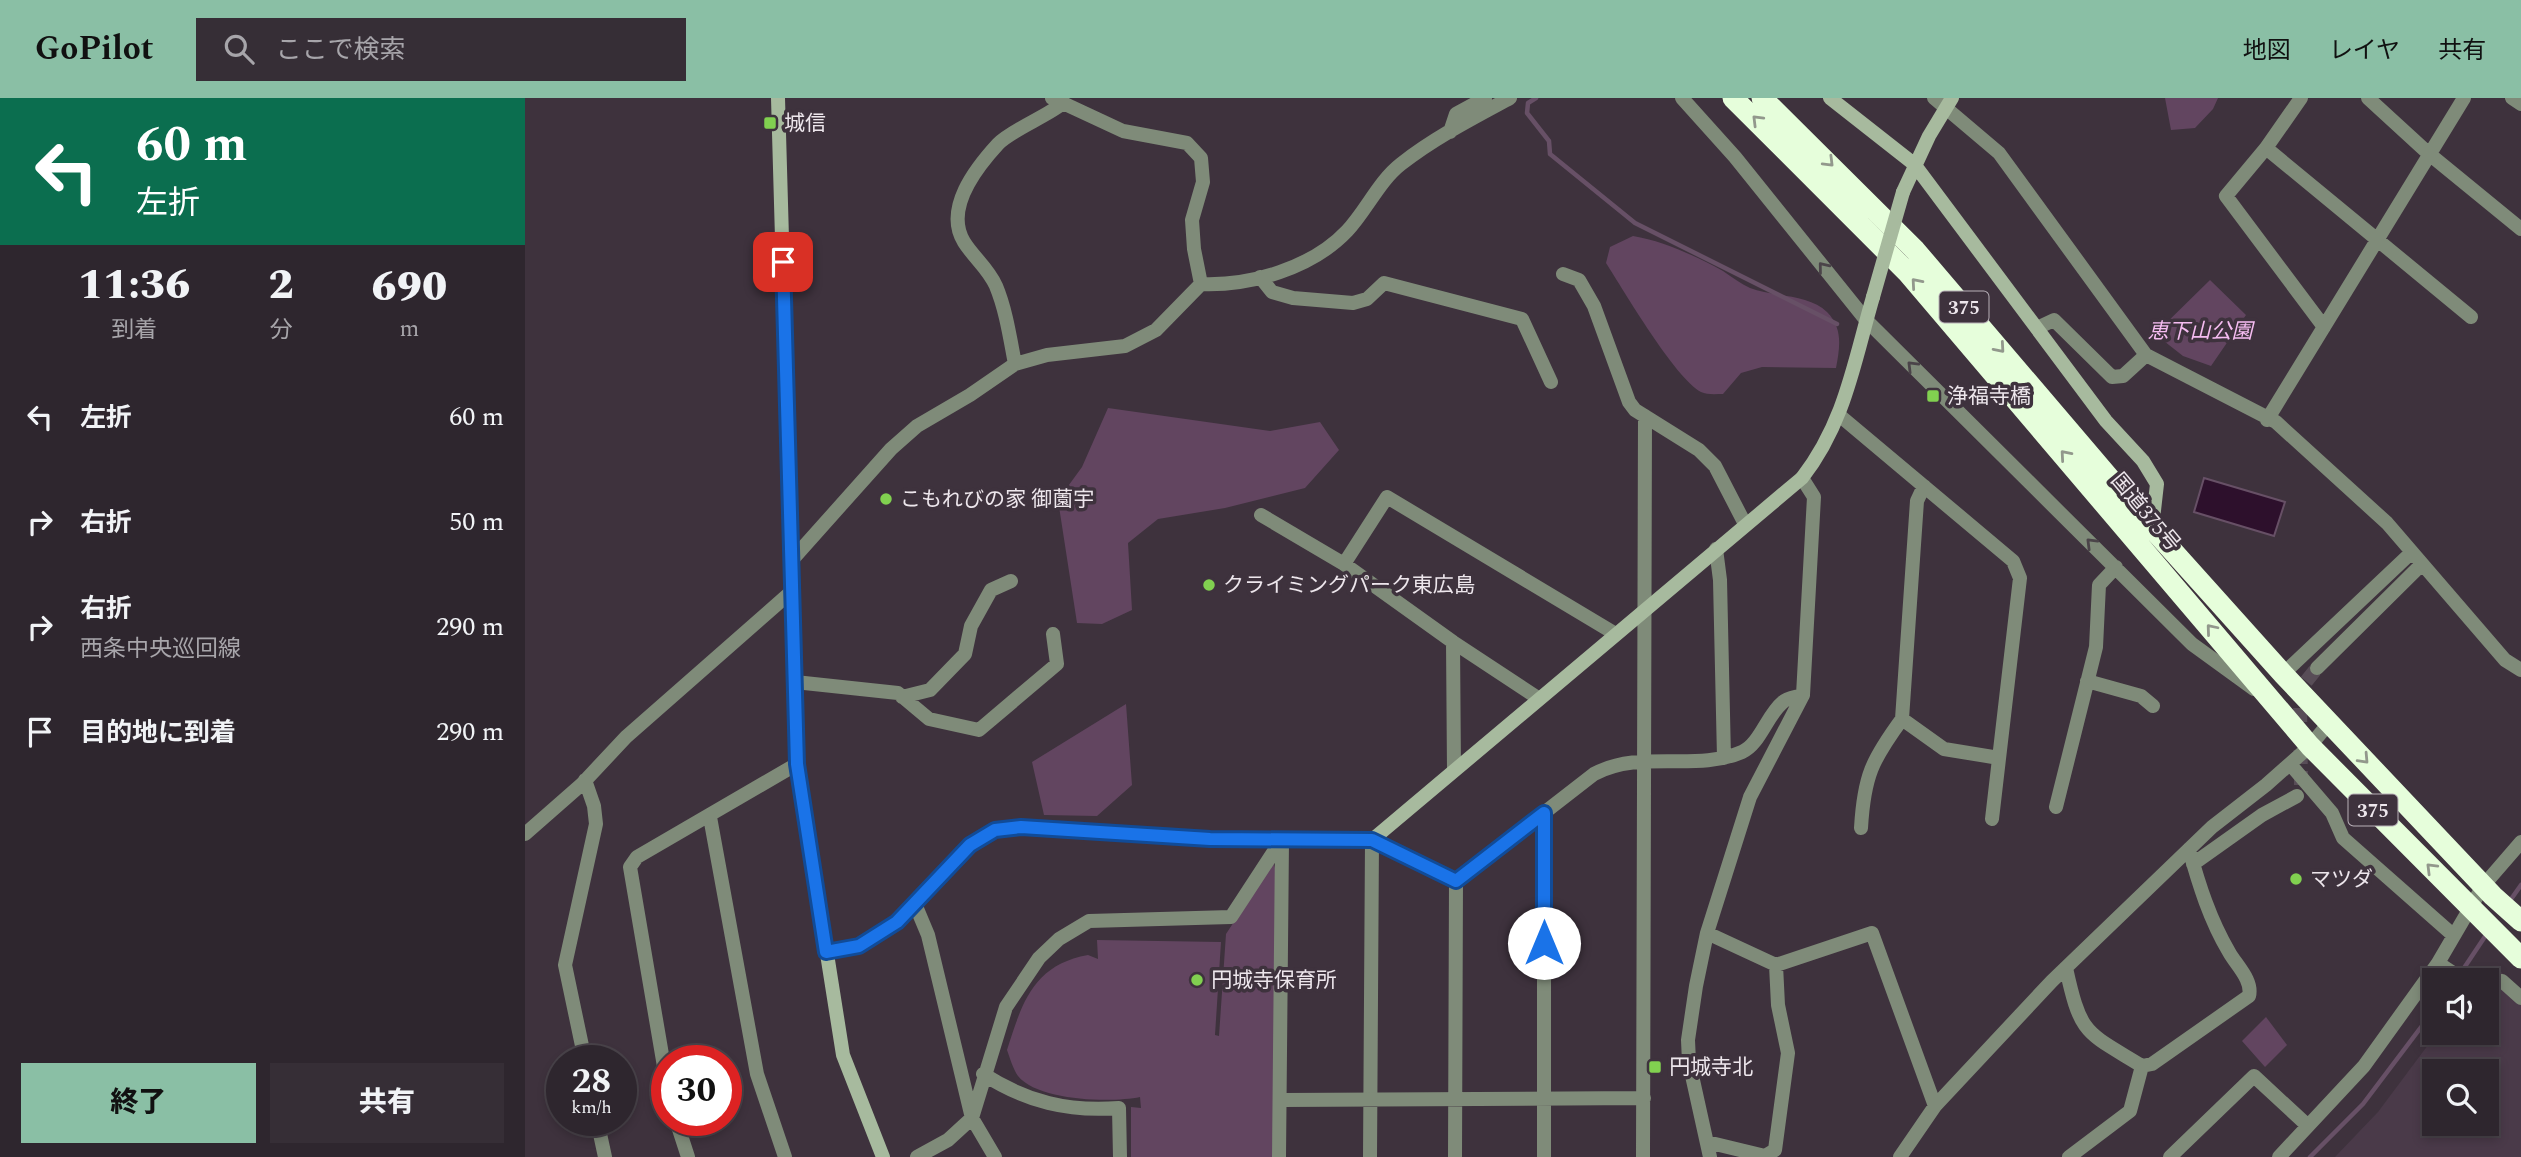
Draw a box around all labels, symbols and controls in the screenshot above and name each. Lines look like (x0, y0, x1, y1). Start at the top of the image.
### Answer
search box (196, 18, 686, 81)
text: GoPilot (35, 24, 154, 74)
icon: search (220, 30, 258, 68)
text: ここで検索 (276, 30, 406, 70)
text: 地図 (2243, 33, 2291, 69)
text: レイヤ (2329, 33, 2400, 69)
text: 共有 (2438, 33, 2486, 69)
text: 60 m (136, 108, 247, 183)
place label: 城信 (784, 108, 826, 140)
marker: 城信 (762, 115, 778, 131)
one-way arrow (1752, 116, 1765, 129)
icon: left (21, 126, 112, 217)
one-way arrow (1821, 154, 1834, 167)
text: 左折 (136, 179, 200, 228)
pin (753, 232, 813, 292)
icon: arrive (764, 243, 802, 281)
text: 11:36 (78, 254, 190, 317)
text: 2 (268, 254, 294, 317)
text: 690 (371, 256, 447, 319)
one-way arrow (1819, 262, 1831, 275)
one-way arrow (1912, 278, 1924, 291)
road number: 375 (1939, 292, 1989, 322)
text: m (399, 312, 419, 347)
text: 到着 (111, 313, 157, 348)
text: 分 (269, 313, 292, 348)
park label: 恵下山公園 (2148, 316, 2255, 348)
one-way arrow (1992, 339, 2004, 352)
one-way arrow (1907, 361, 1920, 374)
place label: 浄福寺橋 (1947, 381, 2031, 413)
marker: 浄福寺橋 (1925, 388, 1941, 404)
text: 60 m (449, 397, 504, 437)
icon: left (21, 398, 59, 436)
text: 左折 (80, 398, 132, 438)
one-way arrow (2061, 450, 2073, 463)
street label: 国道375号 (2103, 466, 2188, 559)
place label: こもれびの家 御薗宇 (900, 484, 1094, 516)
marker: こもれびの家 御薗宇 (878, 491, 894, 507)
text: 50 m (449, 502, 504, 542)
icon: right (21, 503, 59, 541)
text: 右折 (80, 503, 132, 543)
one-way arrow (2087, 538, 2100, 551)
place label: クライミングパーク東広島 (1223, 570, 1475, 602)
marker: クライミングパーク東広島 (1201, 577, 1217, 593)
text: 右折 (80, 589, 132, 629)
text: 290 m (436, 607, 504, 647)
icon: right (21, 608, 59, 646)
one-way arrow (2207, 625, 2219, 638)
text: 西条中央巡回線 (80, 632, 241, 667)
text: 290 m (436, 712, 504, 752)
icon: arrive (21, 713, 59, 751)
text: 目的地に到着 (80, 713, 236, 753)
one-way arrow (2355, 751, 2368, 764)
road number: 375 (2349, 794, 2397, 825)
place label: マツダ (2310, 864, 2373, 896)
one-way arrow (2426, 864, 2439, 877)
marker: マツダ (2288, 871, 2304, 887)
position arrow (1507, 906, 1581, 980)
place label: 円城寺保育所 (1211, 965, 1337, 997)
map controls (2422, 968, 2499, 1136)
button: sound (2422, 968, 2499, 1045)
marker: 円城寺保育所 (1189, 972, 1205, 988)
speed limit sign: 30 (651, 1045, 742, 1136)
place label: 円城寺北 (1669, 1052, 1753, 1084)
text: 28 (572, 1055, 611, 1108)
marker: 円城寺北 (1647, 1059, 1663, 1075)
button: search (2422, 1059, 2499, 1136)
button: 終了 (21, 1063, 256, 1143)
button: 共有 (270, 1063, 504, 1143)
text: km/h (571, 1094, 612, 1121)

